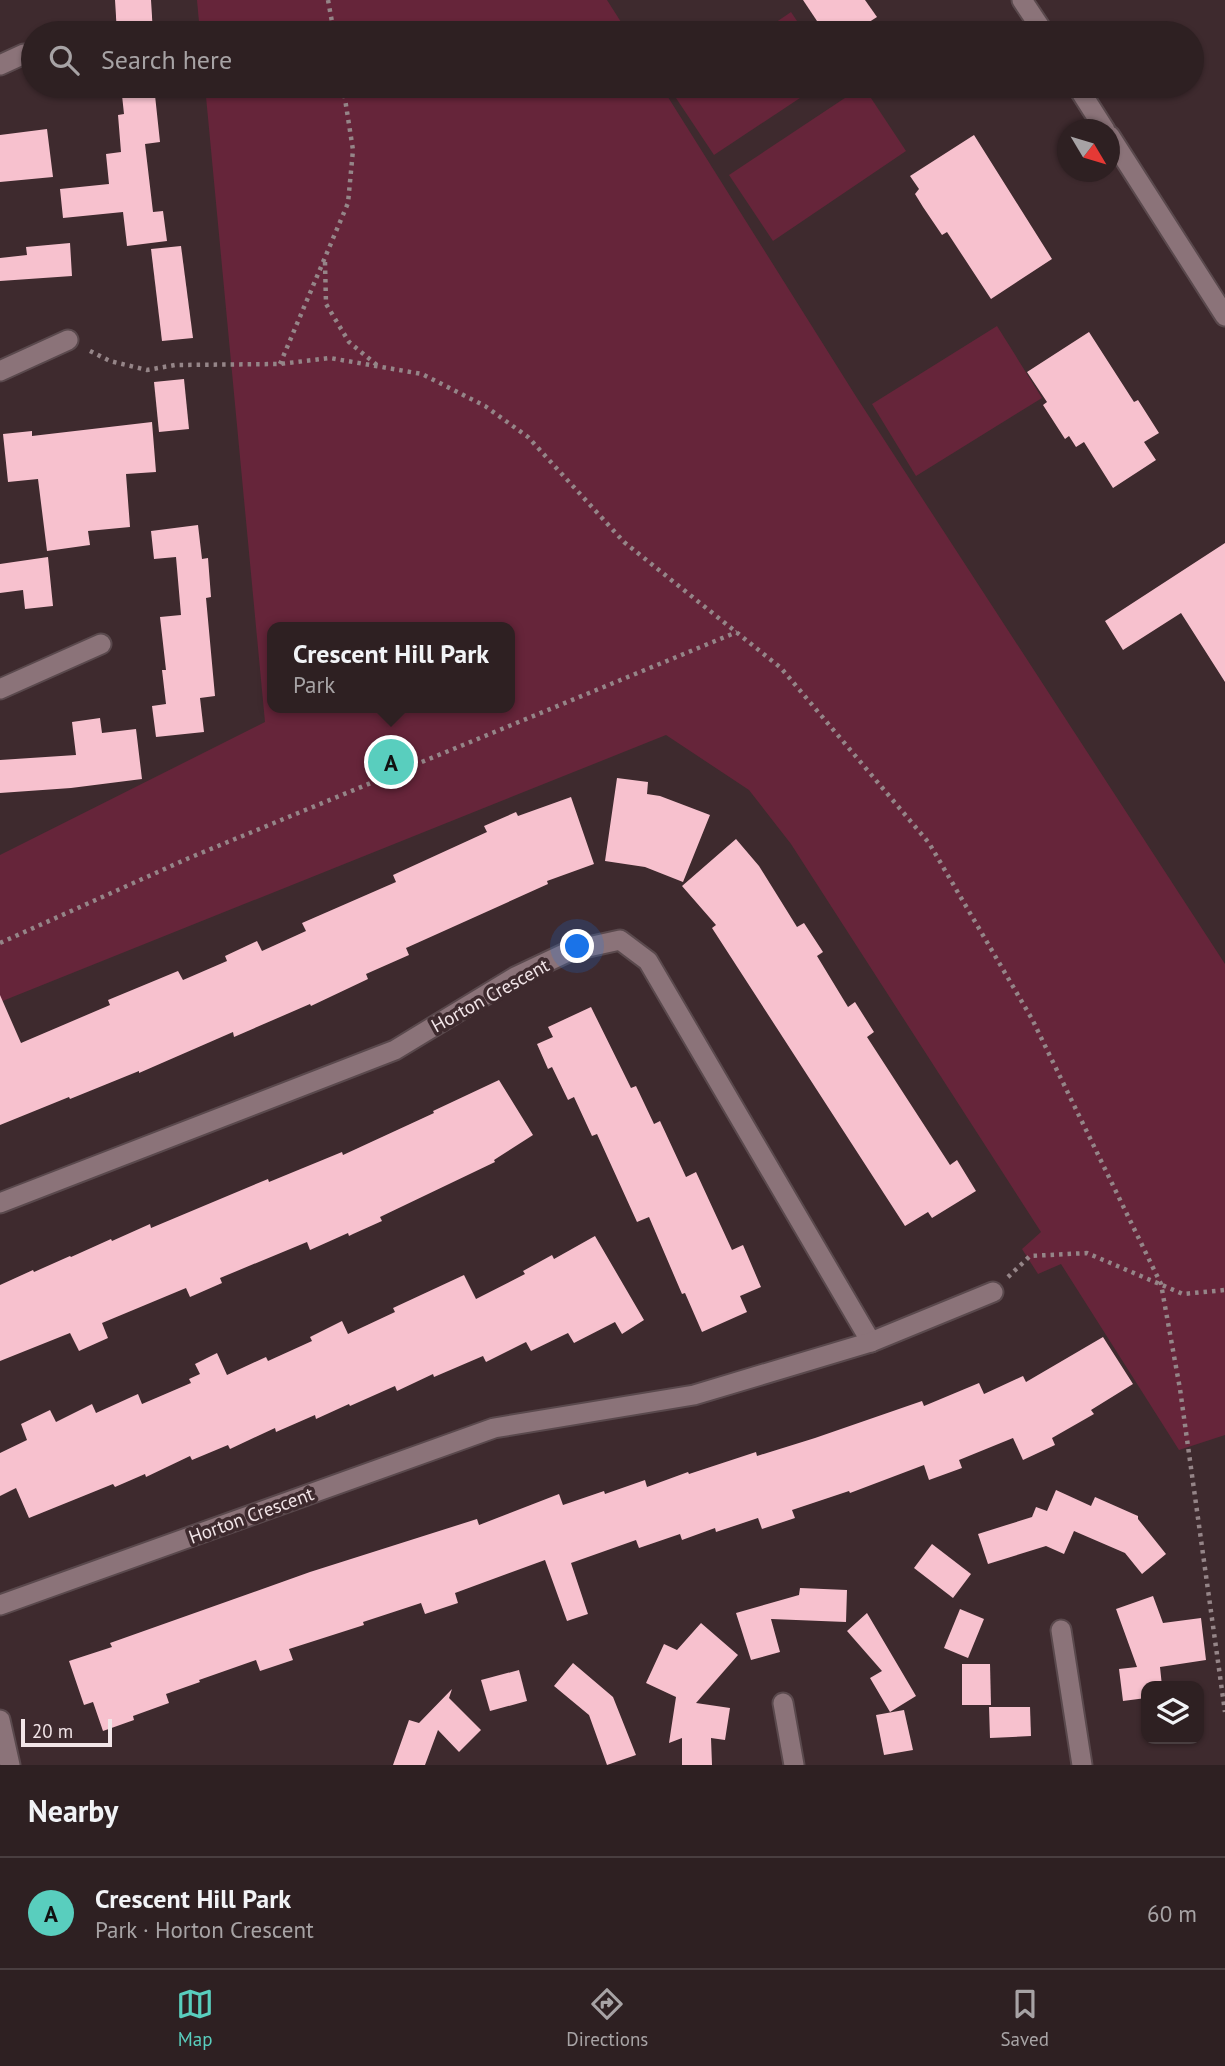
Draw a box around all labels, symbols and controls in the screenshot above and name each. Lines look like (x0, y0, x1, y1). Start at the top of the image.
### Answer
search box (21, 21, 1204, 98)
icon: search (45, 41, 83, 79)
text: Search here (101, 43, 232, 76)
north arrow (1057, 119, 1120, 182)
popup (267, 622, 515, 713)
text: Crescent Hill Park (293, 637, 489, 670)
text: Park (293, 670, 335, 699)
pin: A (368, 736, 414, 788)
your location (560, 929, 594, 963)
street label: Horton Crescent (427, 952, 554, 1037)
street label: Horton Crescent (185, 1481, 317, 1549)
map controls (1141, 1681, 1204, 1744)
button: layers (1141, 1681, 1204, 1744)
scale bar (21, 1716, 112, 1748)
text: 20 m (32, 1719, 73, 1743)
text: Nearby (28, 1791, 118, 1830)
text: Crescent Hill Park (95, 1882, 291, 1915)
text: A (44, 1899, 58, 1928)
text: 60 m (1147, 1899, 1197, 1928)
text: Park · Horton Crescent (95, 1915, 314, 1944)
tab: Map (176, 1985, 214, 2051)
tab: Directions (566, 1985, 648, 2051)
tab: Saved (1001, 1985, 1049, 2051)

